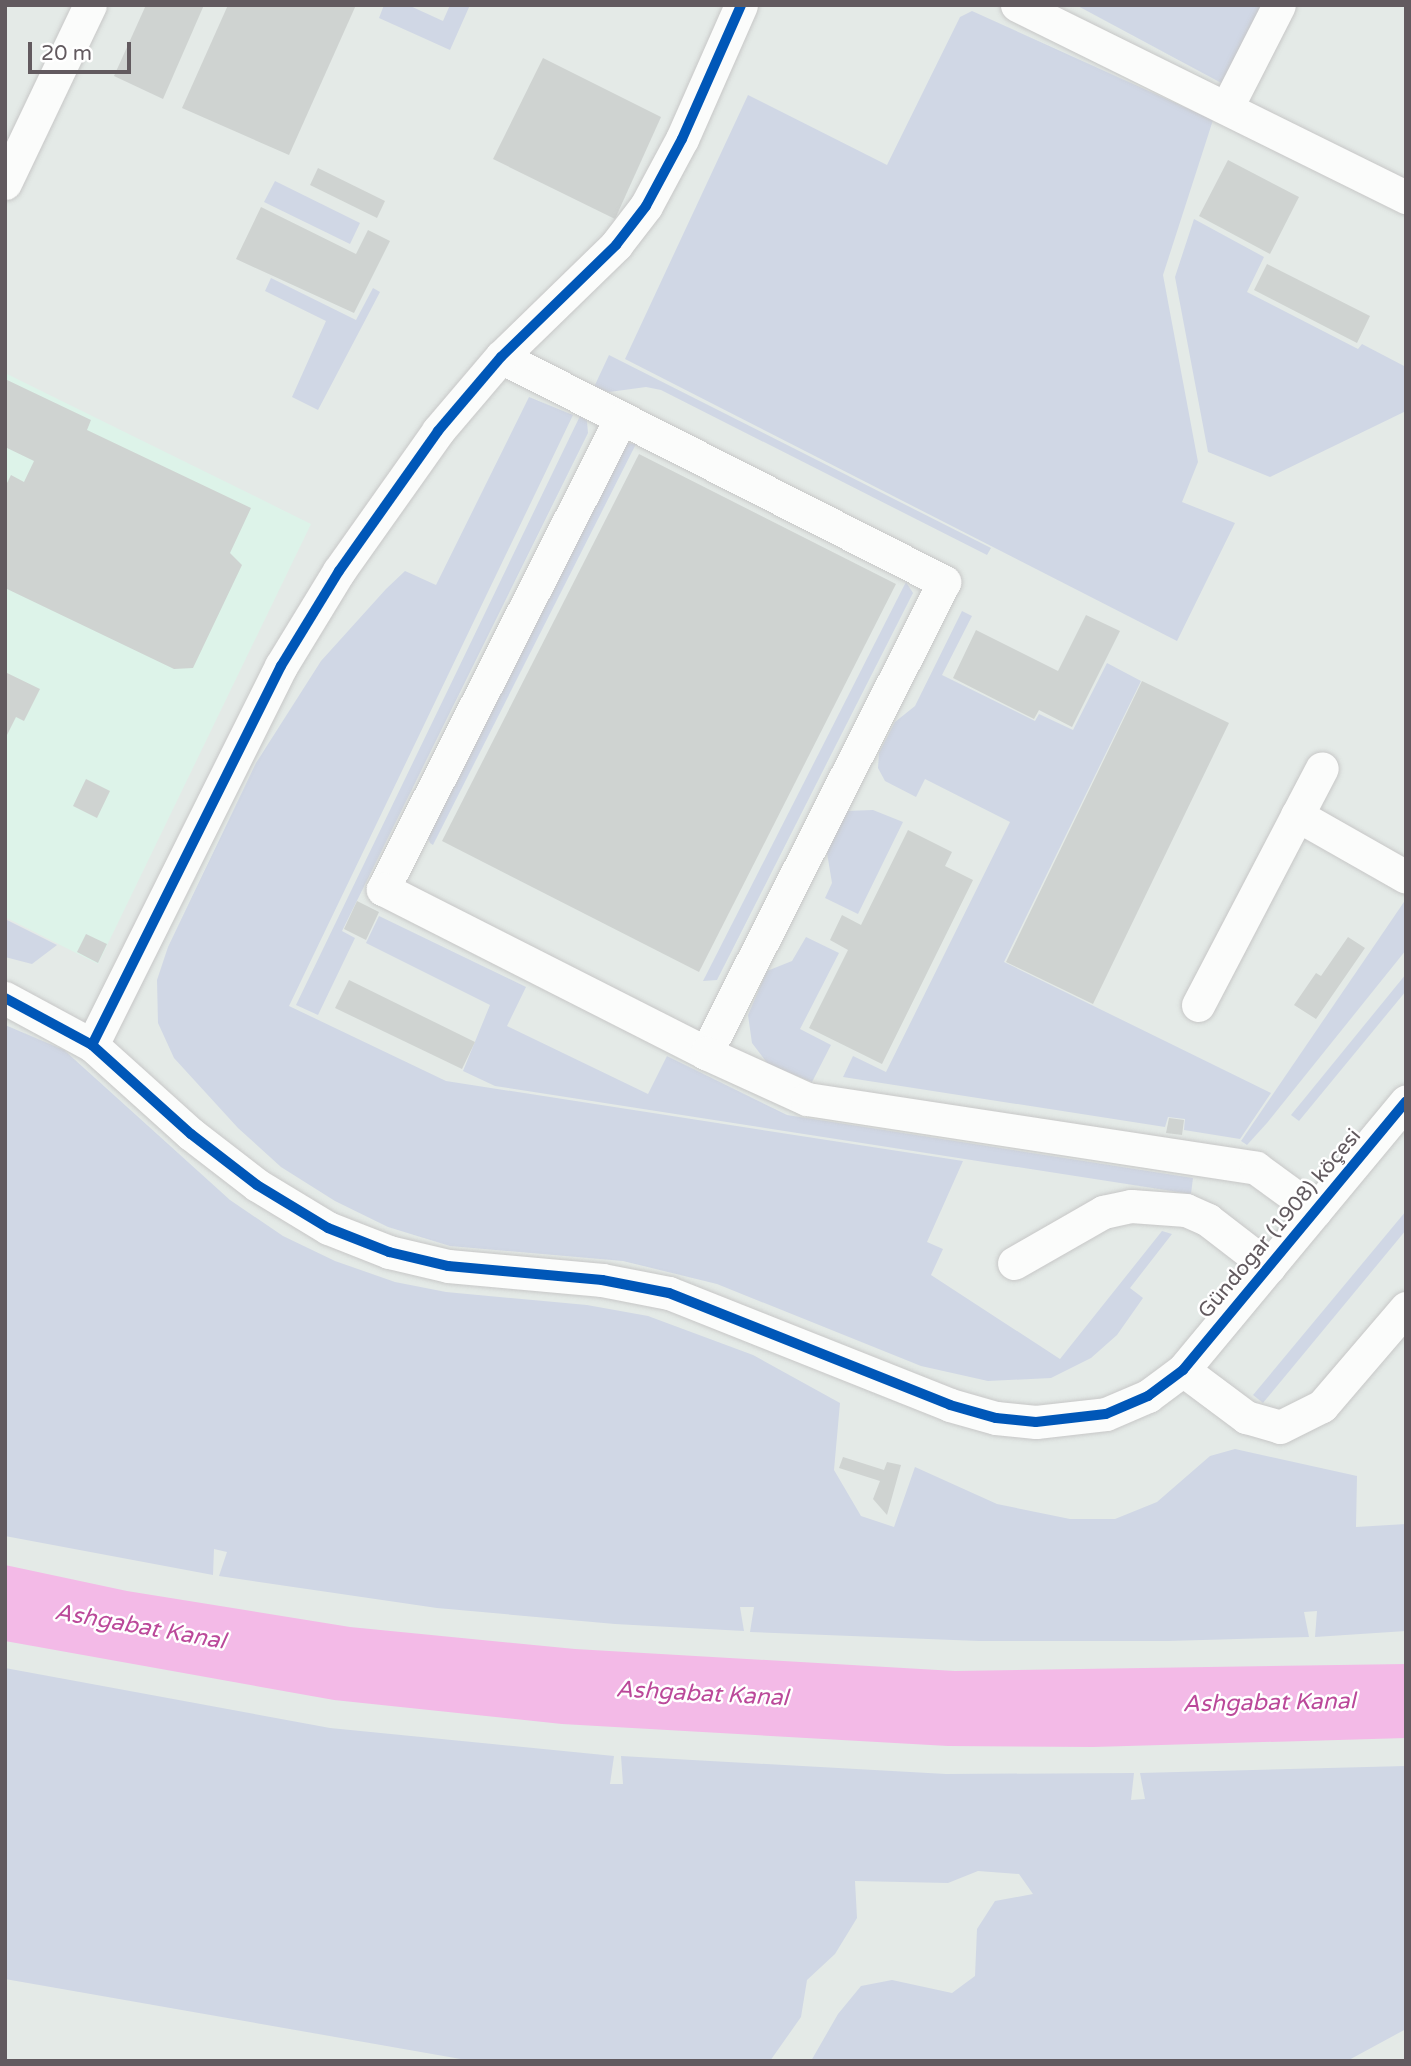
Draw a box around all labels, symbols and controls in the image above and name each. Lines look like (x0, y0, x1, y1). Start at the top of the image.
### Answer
scale bar (32, 28, 135, 72)
text: 20 m (41, 41, 92, 66)
street label: Gündogar (1908) köçesi (1193, 1124, 1367, 1324)
water label: Ashgabat Kanal (53, 1598, 227, 1656)
water label: Ashgabat Kanal (615, 1676, 789, 1712)
water label: Ashgabat Kanal (1182, 1688, 1356, 1718)

